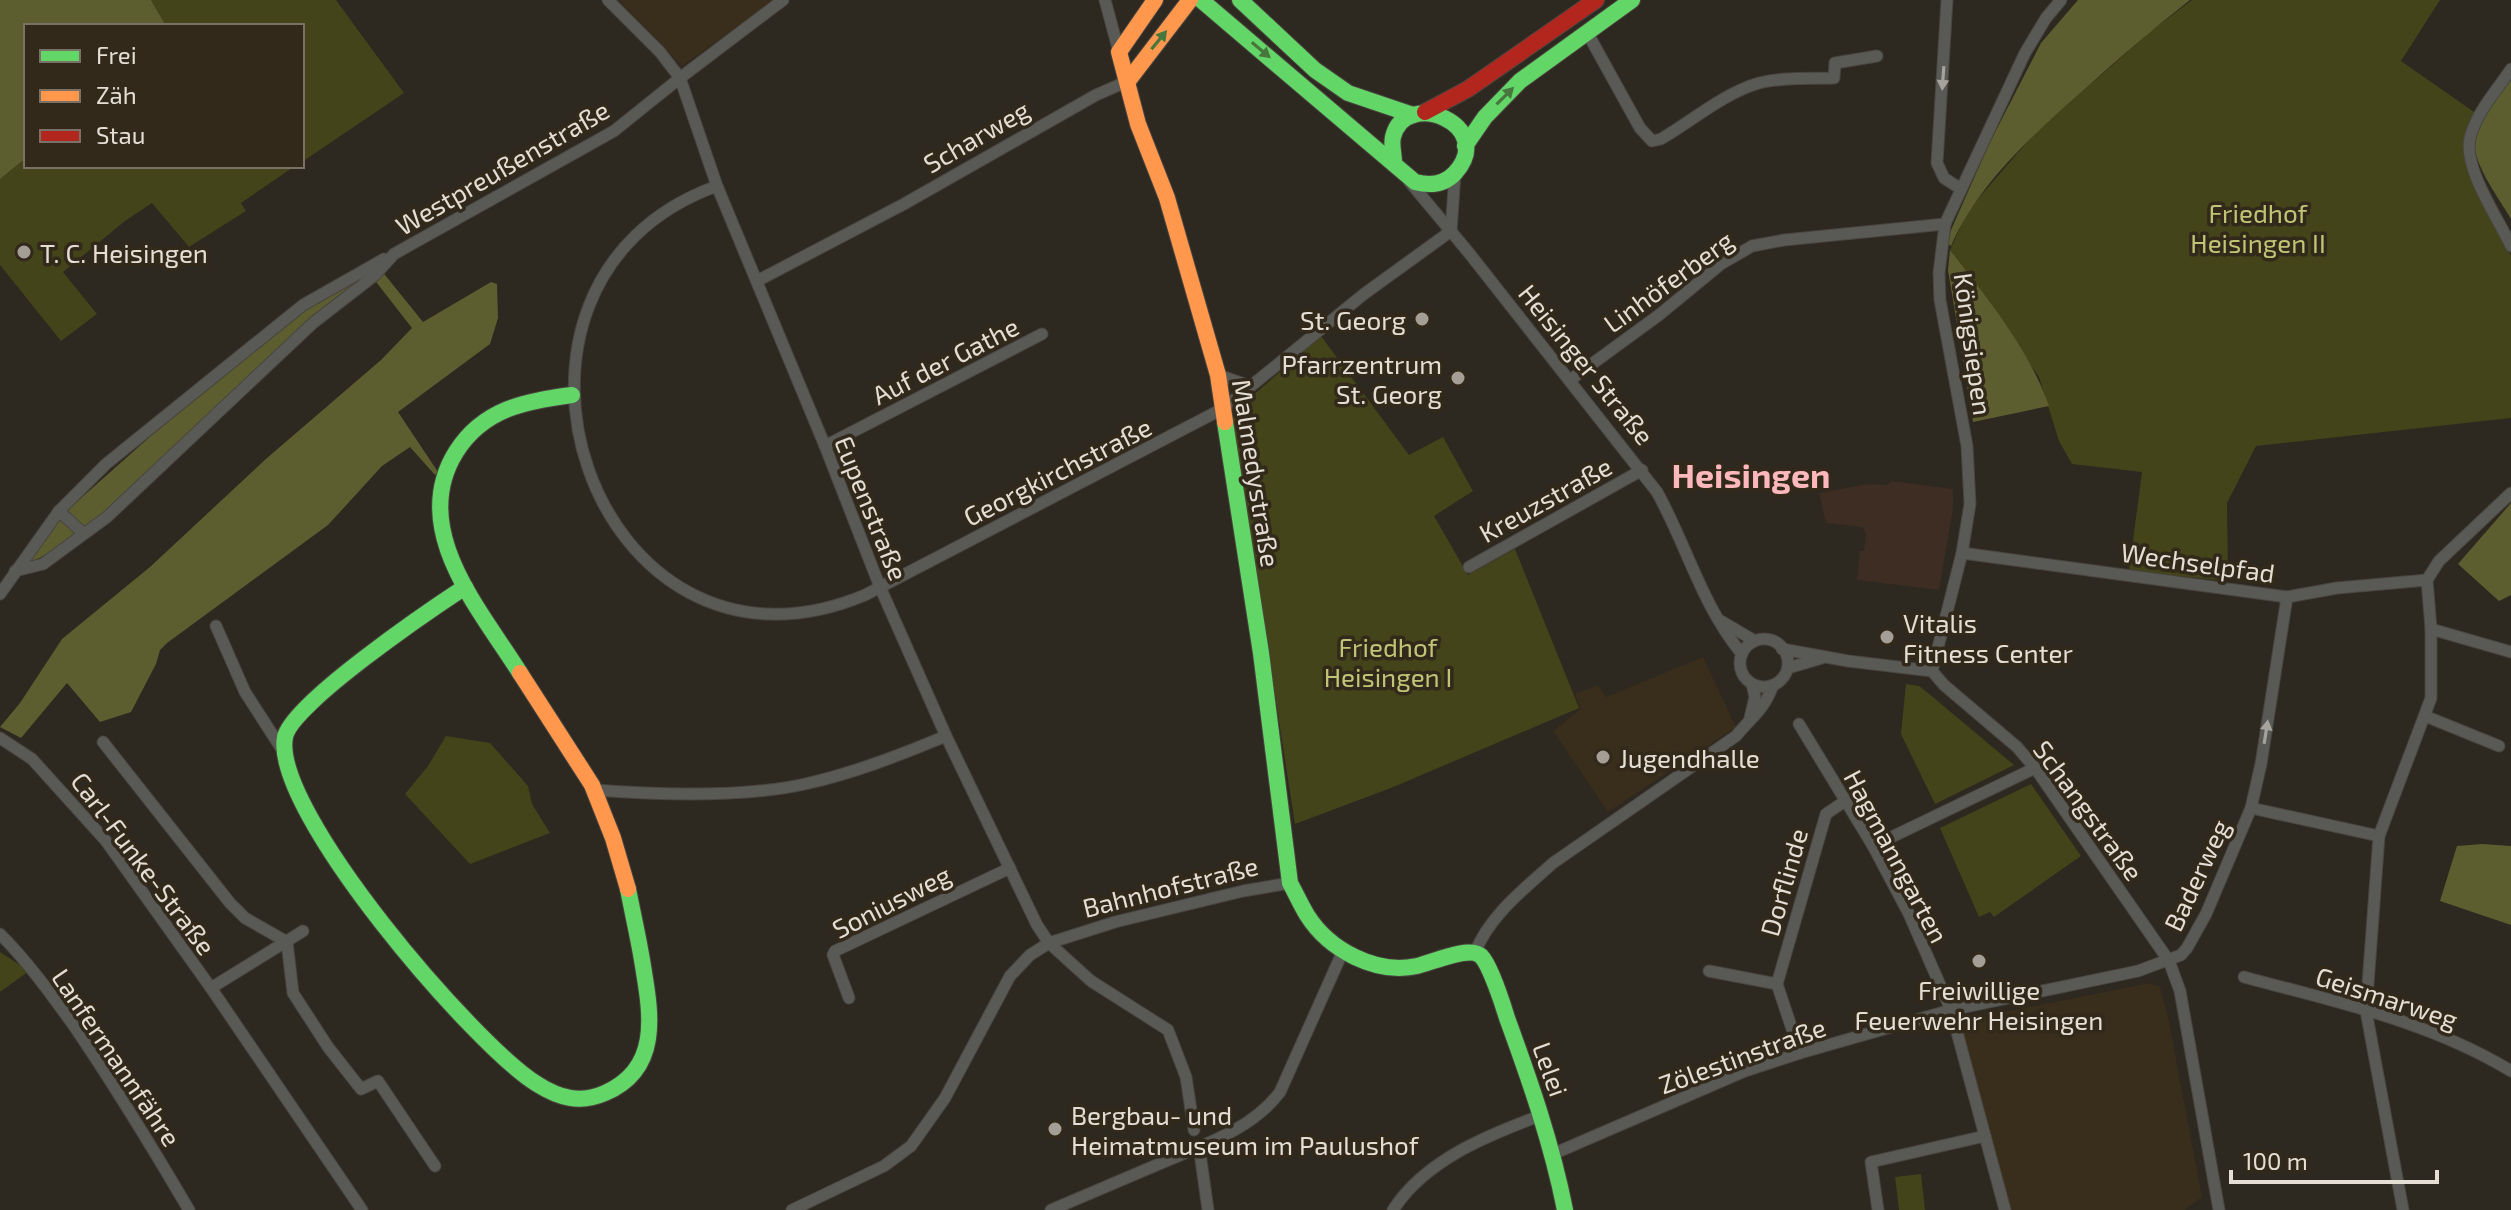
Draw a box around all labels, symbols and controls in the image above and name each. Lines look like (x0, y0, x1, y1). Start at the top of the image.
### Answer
legend (24, 24, 304, 168)
one-way arrow (1150, 30, 1166, 50)
text: Frei (96, 40, 137, 69)
one-way arrow (1251, 41, 1271, 58)
one-way arrow (1936, 66, 1949, 91)
text: Zäh (96, 80, 137, 109)
one-way arrow (1495, 87, 1514, 106)
street label: Westpreußenstraße (390, 93, 614, 241)
street label: Scharweg (918, 93, 1034, 179)
text: Stau (96, 120, 145, 149)
park label: Friedhof Heisingen II (2190, 197, 2326, 258)
street label: Linhöferberg (1597, 224, 1739, 338)
place label: T. C. Heisingen (40, 237, 208, 268)
marker: T. C. Heisingen (15, 243, 33, 261)
street label: Königsiepen (1949, 271, 1999, 417)
street label: Heisinger Straße (1513, 278, 1661, 450)
place label: St. Georg (1300, 304, 1406, 335)
street label: Auf der Gathe (867, 310, 1023, 410)
marker: St. Georg (1413, 310, 1431, 328)
place label: Pfarrzentrum St. Georg (1281, 348, 1442, 409)
marker: Pfarrzentrum St. Georg (1449, 369, 1467, 387)
street label: Malmedystraße (1227, 377, 1287, 569)
street label: Georgkirchstraße (958, 410, 1156, 532)
street label: Eupenstraße (829, 431, 915, 585)
street label: Kreuzstraße (1473, 450, 1617, 548)
district label: Heisingen (1671, 454, 1831, 495)
street label: Wechselpfad (2119, 536, 2277, 588)
place label: Vitalis Fitness Center (1903, 607, 2073, 668)
marker: Vitalis Fitness Center (1878, 628, 1896, 646)
park label: Friedhof Heisingen I (1324, 631, 1452, 692)
one-way arrow (2260, 719, 2273, 744)
street label: Schangstraße (2028, 734, 2150, 886)
place label: Jugendhalle (1619, 742, 1760, 773)
marker: Jugendhalle (1594, 748, 1612, 766)
street label: Hagmanngarten (1838, 764, 1956, 948)
street label: Carl-Funke-Straße (65, 766, 223, 960)
street label: Baderweg (2157, 814, 2235, 936)
street label: Dorflinde (1753, 825, 1813, 939)
street label: Bahnhofstraße (1079, 849, 1261, 923)
street label: Soniusweg (827, 858, 955, 944)
marker: Freiwillige Feuerwehr Heisingen (1970, 952, 1988, 970)
street label: Geismarweg (2312, 960, 2462, 1034)
street label: Lanfermannfähre (46, 962, 188, 1152)
place label: Freiwillige Feuerwehr Heisingen (1855, 974, 2103, 1035)
street label: Zölestinstraße (1654, 1010, 1830, 1100)
street label: Lelei (1527, 1038, 1575, 1100)
place label: Bergbau- und Heimatmuseum im Paulushof (1071, 1099, 1420, 1160)
marker: Bergbau- und Heimatmuseum im Paulushof (1046, 1120, 1064, 1138)
scale bar (2231, 1134, 2437, 1184)
text: 100 m (2243, 1146, 2308, 1175)

